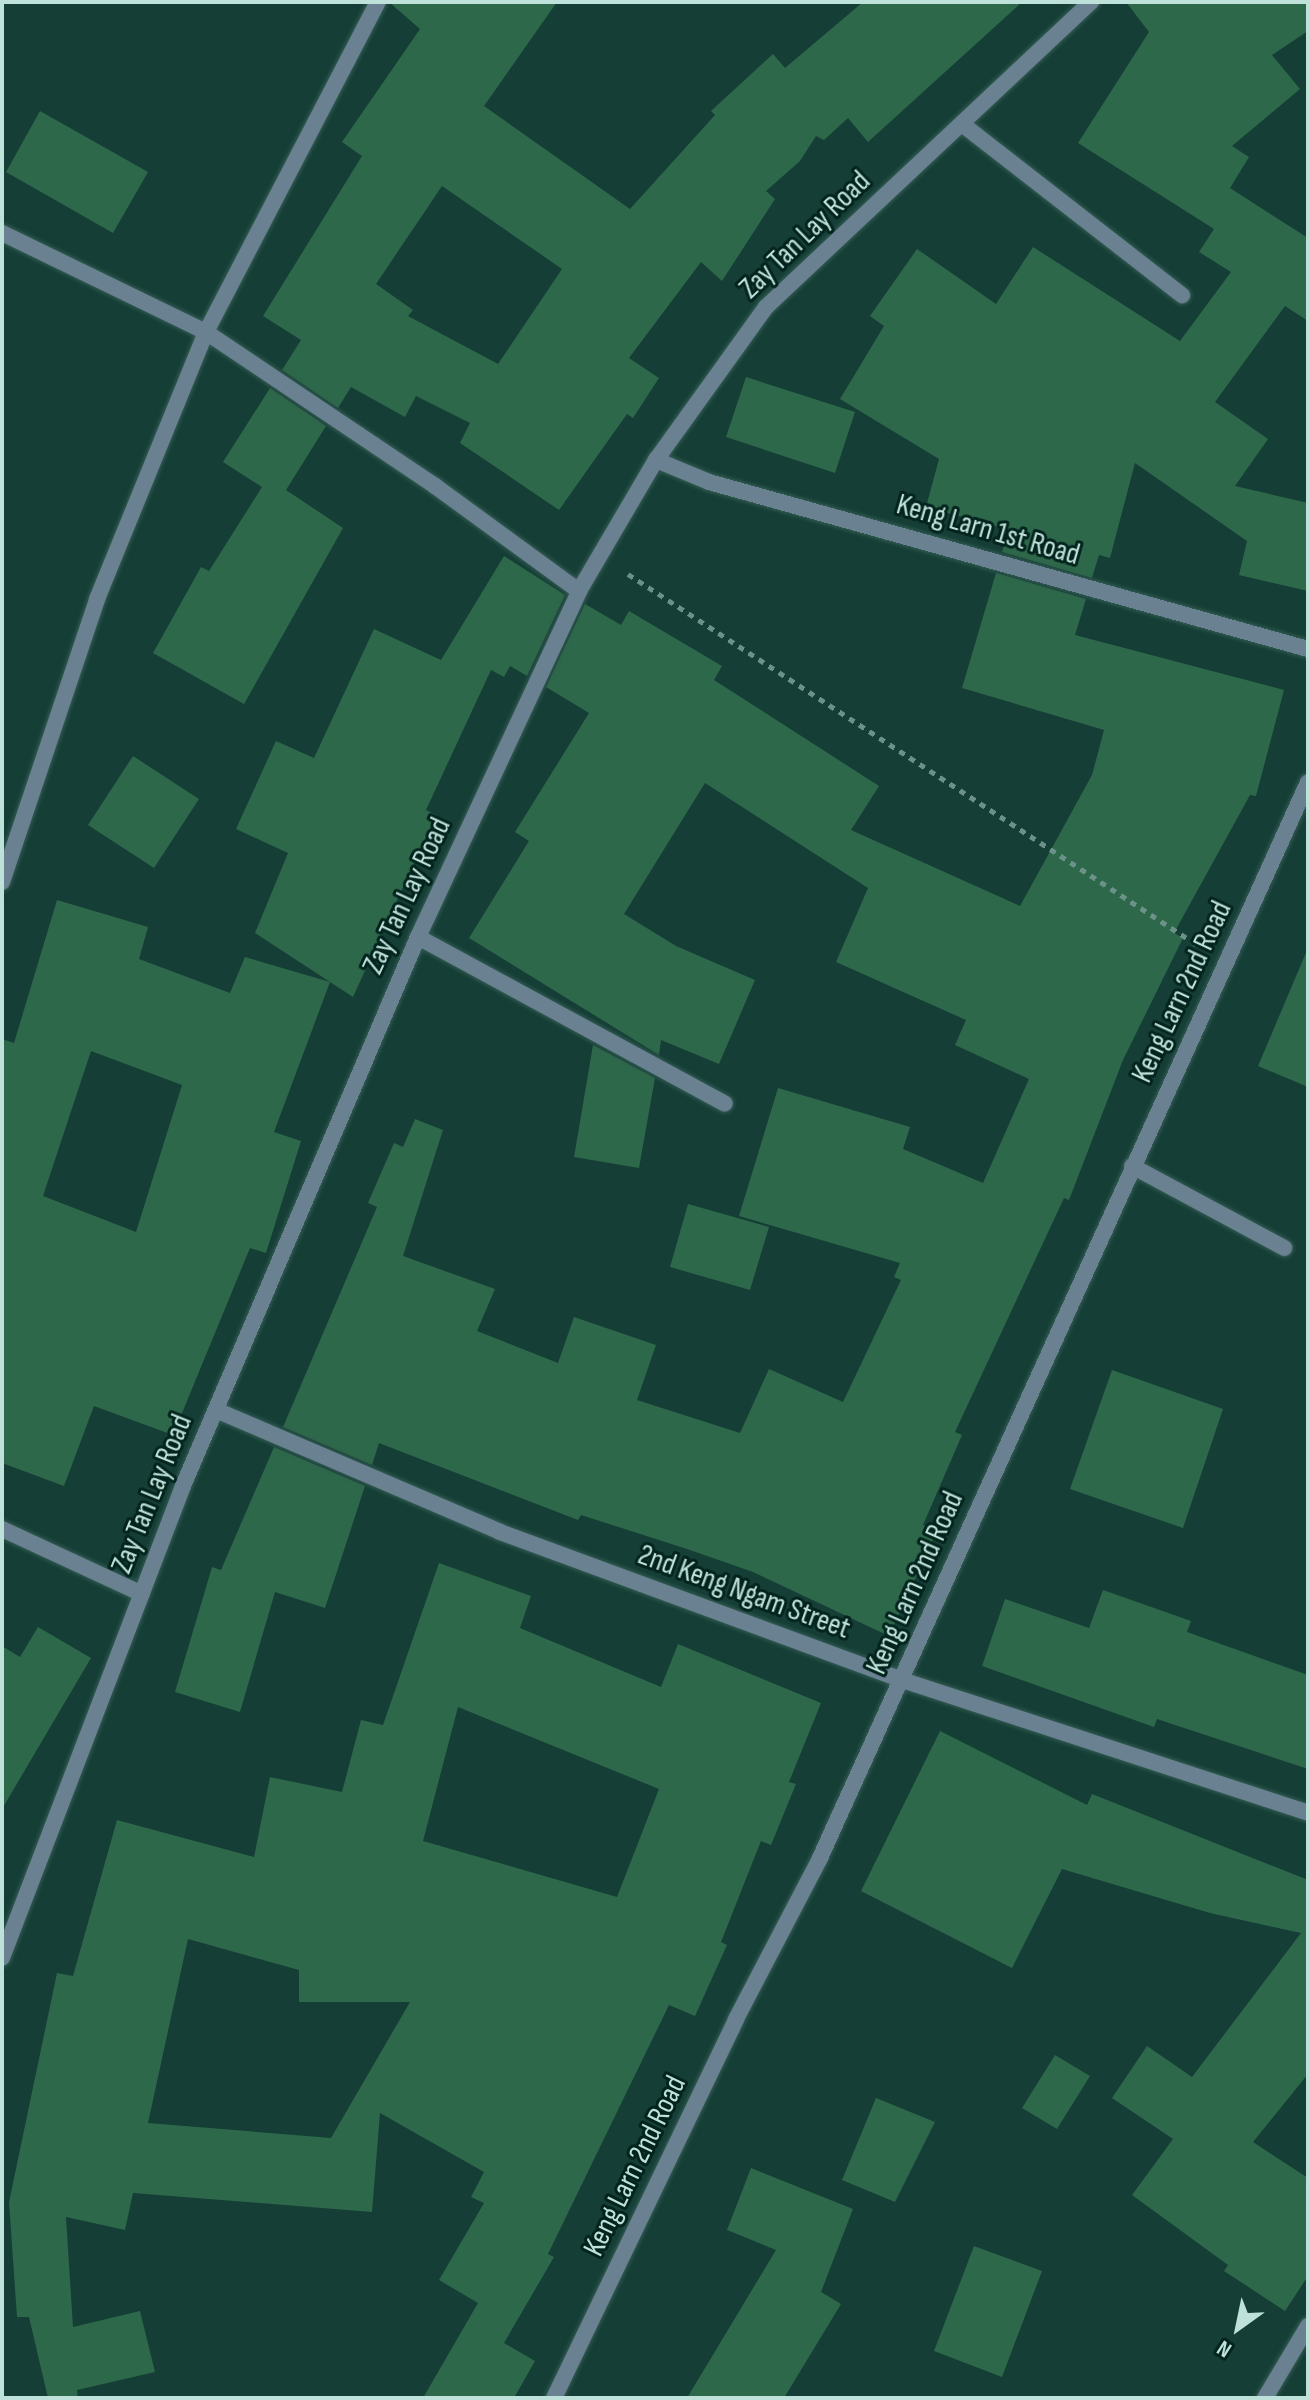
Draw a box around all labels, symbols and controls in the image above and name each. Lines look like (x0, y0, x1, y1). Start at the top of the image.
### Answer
street label: Zay Tan Lay Road (732, 164, 878, 306)
street label: Keng Larn 1st Road (892, 487, 1084, 573)
street label: Zay Tan Lay Road (355, 812, 459, 980)
street label: Keng Larn 2nd Road (1124, 896, 1240, 1088)
street label: Zay Tan Lay Road (104, 1409, 200, 1579)
street label: Keng Larn 2nd Road (859, 1486, 971, 1680)
street label: 2nd Keng Ngam Street (633, 1537, 855, 1647)
street label: Keng Larn 2nd Road (576, 2070, 694, 2262)
north arrow (1198, 2288, 1278, 2368)
text: N (1212, 2334, 1237, 2363)

